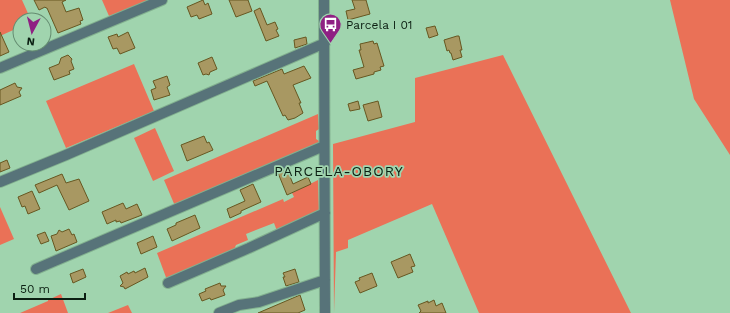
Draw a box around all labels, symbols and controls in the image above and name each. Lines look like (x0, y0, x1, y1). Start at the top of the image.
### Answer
north arrow (12, 12, 52, 52)
bus stop icon: Parcela I 01 (318, 12, 344, 45)
place label: Parcela I 01 (346, 18, 413, 32)
text: N (26, 34, 36, 48)
district label: PARCELA-OBORY (274, 163, 404, 179)
scale bar (14, 275, 85, 301)
text: 50 m (20, 282, 50, 296)

